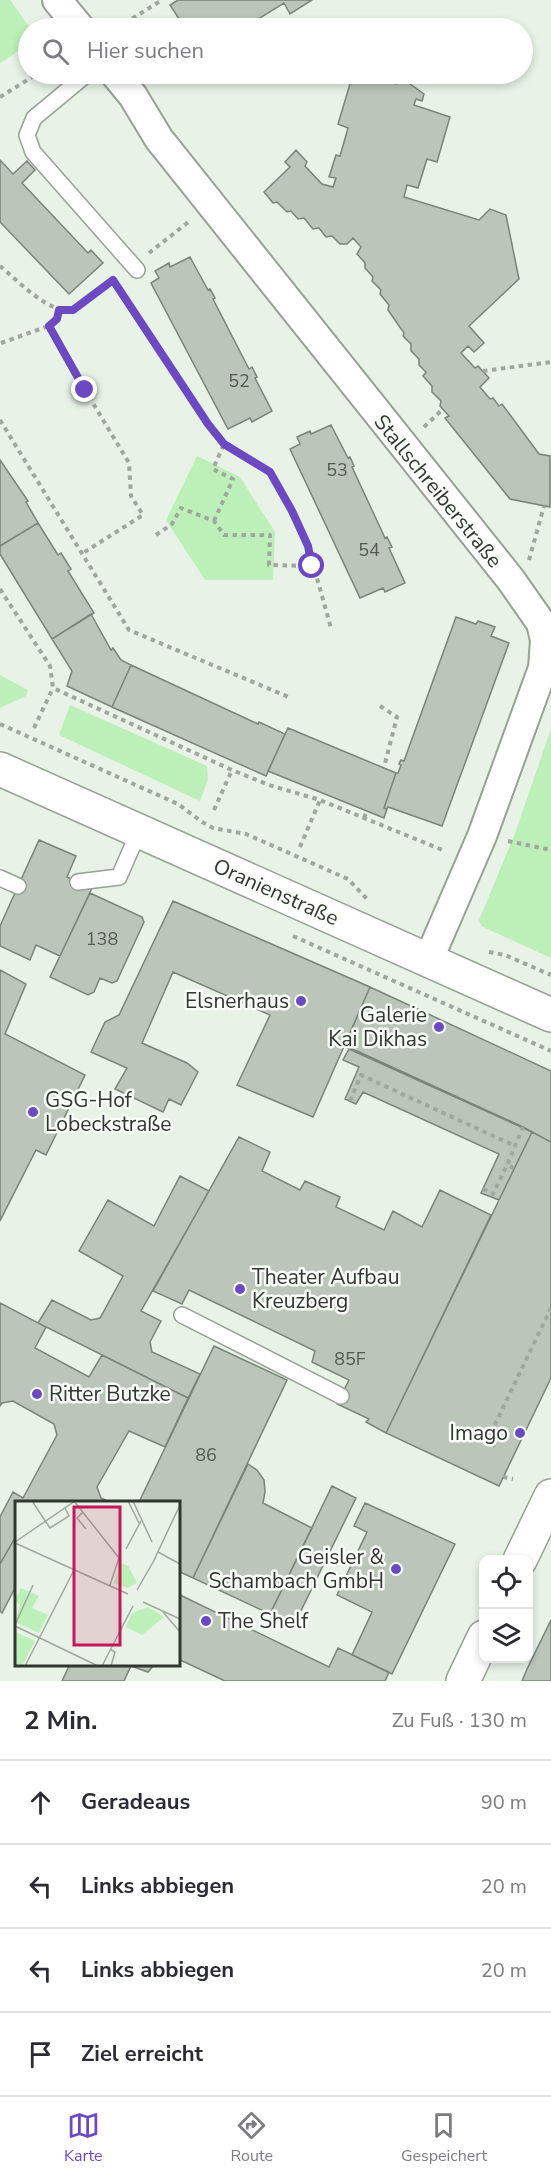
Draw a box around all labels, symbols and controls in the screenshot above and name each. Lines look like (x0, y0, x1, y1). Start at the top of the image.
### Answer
search box (18, 18, 533, 84)
icon: search (39, 35, 72, 68)
text: Hier suchen (87, 36, 204, 66)
house number: 52 (228, 369, 250, 393)
route end (71, 376, 97, 402)
street label: Stallschreiberstraße (367, 408, 509, 574)
house number: 53 (326, 458, 348, 482)
house number: 54 (358, 538, 380, 562)
route start (298, 552, 324, 578)
street label: Oranienstraße (209, 852, 343, 932)
house number: 138 (86, 927, 118, 951)
place label: Elsnerhaus (185, 987, 289, 1015)
marker: Elsnerhaus (294, 994, 308, 1008)
place label: Galerie Kai Dikhas (328, 1001, 427, 1053)
marker: Galerie Kai Dikhas (432, 1020, 446, 1034)
place label: GSG-Hof Lobeckstraße (45, 1086, 171, 1138)
marker: GSG-Hof Lobeckstraße (26, 1105, 40, 1119)
place label: Theater Aufbau Kreuzberg (252, 1263, 399, 1315)
marker: Theater Aufbau Kreuzberg (233, 1282, 247, 1296)
house number: 85F (334, 1347, 366, 1371)
place label: Ritter Butzke (49, 1380, 171, 1408)
marker: Ritter Butzke (30, 1387, 44, 1401)
place label: Imago (450, 1419, 508, 1447)
marker: Imago (513, 1426, 527, 1440)
house number: 86 (195, 1443, 217, 1467)
inset map (15, 1501, 180, 1666)
place label: Geisler & Schambach GmbH (208, 1543, 384, 1595)
map controls (479, 1555, 533, 1663)
button: locate (479, 1555, 533, 1609)
marker: Geisler & Schambach GmbH (389, 1562, 403, 1576)
place label: The Shelf (218, 1607, 309, 1635)
button: layers (479, 1609, 533, 1663)
marker: The Shelf (199, 1614, 213, 1628)
text: 2 Min. (24, 1703, 97, 1738)
text: Zu Fuß · 130 m (392, 1707, 527, 1734)
icon: ahead (24, 1786, 57, 1819)
text: Geradeaus (81, 1787, 190, 1817)
text: 90 m (481, 1789, 527, 1816)
icon: left (24, 1870, 57, 1903)
text: Links abbiegen (81, 1871, 234, 1901)
text: 20 m (481, 1873, 527, 1900)
icon: left (24, 1954, 57, 1987)
text: Links abbiegen (81, 1955, 234, 1985)
text: 20 m (481, 1957, 527, 1984)
icon: arrive (24, 2038, 57, 2071)
text: Ziel erreicht (81, 2039, 203, 2069)
tab: Karte (64, 2109, 103, 2167)
tab: Route (231, 2109, 273, 2167)
tab: Gespeichert (401, 2109, 487, 2167)

